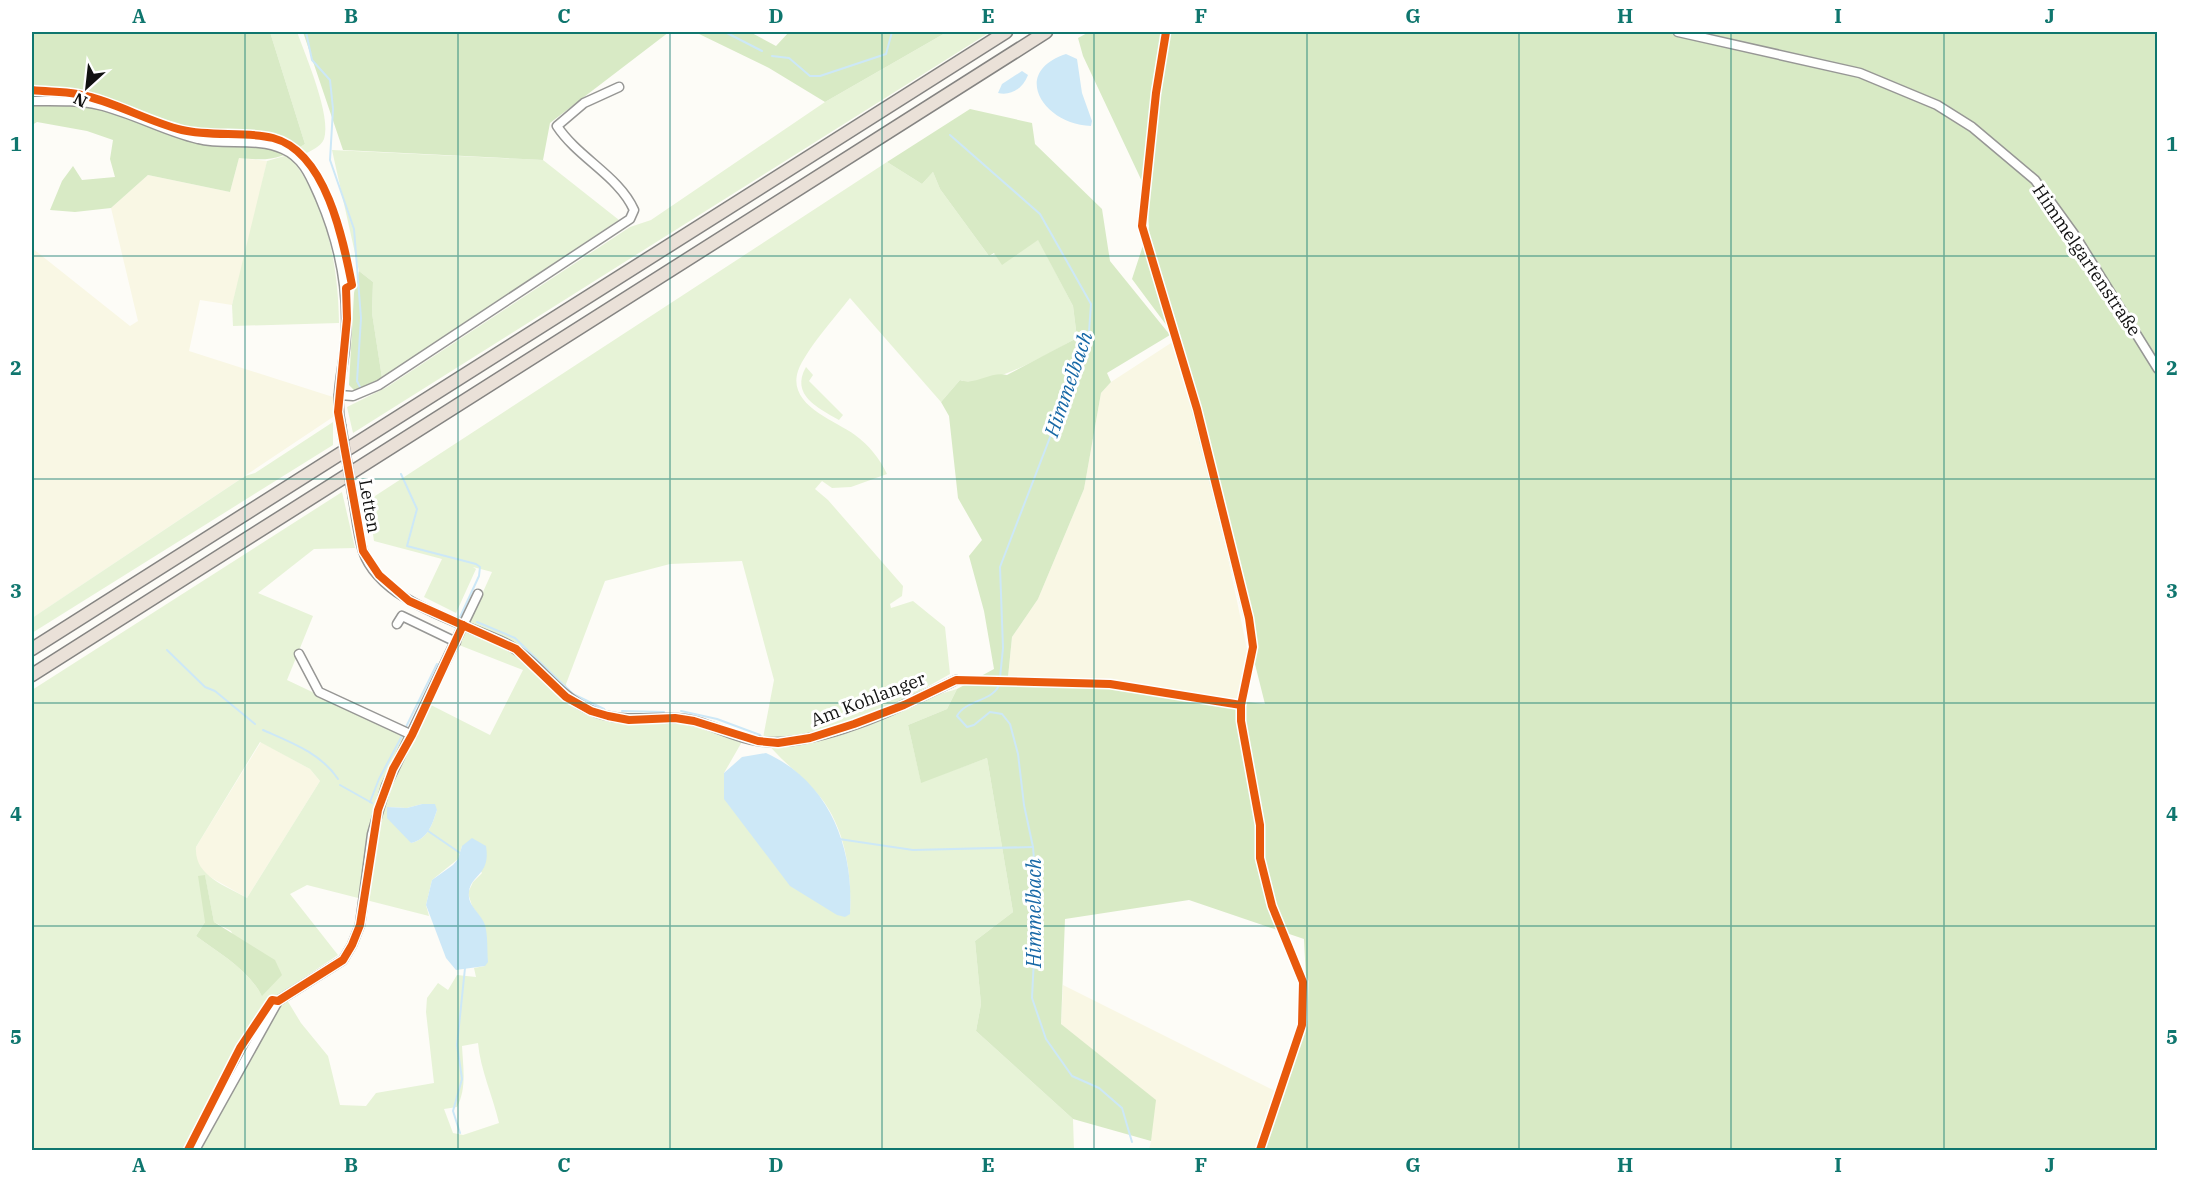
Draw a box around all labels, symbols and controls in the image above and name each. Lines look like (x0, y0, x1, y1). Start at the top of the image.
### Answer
text: A (132, 2, 146, 29)
text: B (344, 2, 358, 29)
text: C (557, 2, 571, 29)
text: D (768, 2, 784, 29)
text: E (981, 2, 995, 29)
text: F (1195, 2, 1207, 29)
text: G (1405, 2, 1421, 29)
text: H (1617, 2, 1633, 29)
text: I (1834, 2, 1842, 29)
text: J (2045, 2, 2055, 29)
north arrow (57, 57, 117, 117)
text: N (70, 89, 90, 112)
text: 1 (10, 130, 22, 157)
text: 1 (2166, 130, 2178, 157)
street label: Himmelgartenstraße (2028, 180, 2146, 340)
water label: Himmelbach (1037, 328, 1099, 441)
text: 2 (10, 354, 22, 381)
text: 2 (2166, 354, 2178, 381)
street label: Letten (354, 477, 386, 535)
text: 3 (10, 577, 22, 604)
text: 3 (2166, 577, 2178, 604)
street label: Am Kohlanger (807, 667, 929, 731)
text: 4 (10, 800, 22, 827)
text: 4 (2166, 800, 2178, 827)
water label: Himmelbach (1020, 858, 1047, 969)
text: 5 (10, 1023, 22, 1050)
text: 5 (2166, 1023, 2178, 1050)
text: A (132, 1151, 146, 1178)
text: B (344, 1151, 358, 1178)
text: C (557, 1151, 571, 1178)
text: D (768, 1151, 784, 1178)
text: E (981, 1151, 995, 1178)
text: F (1195, 1151, 1207, 1178)
text: G (1405, 1151, 1421, 1178)
text: H (1617, 1151, 1633, 1178)
text: I (1834, 1151, 1842, 1178)
text: J (2045, 1151, 2055, 1178)

